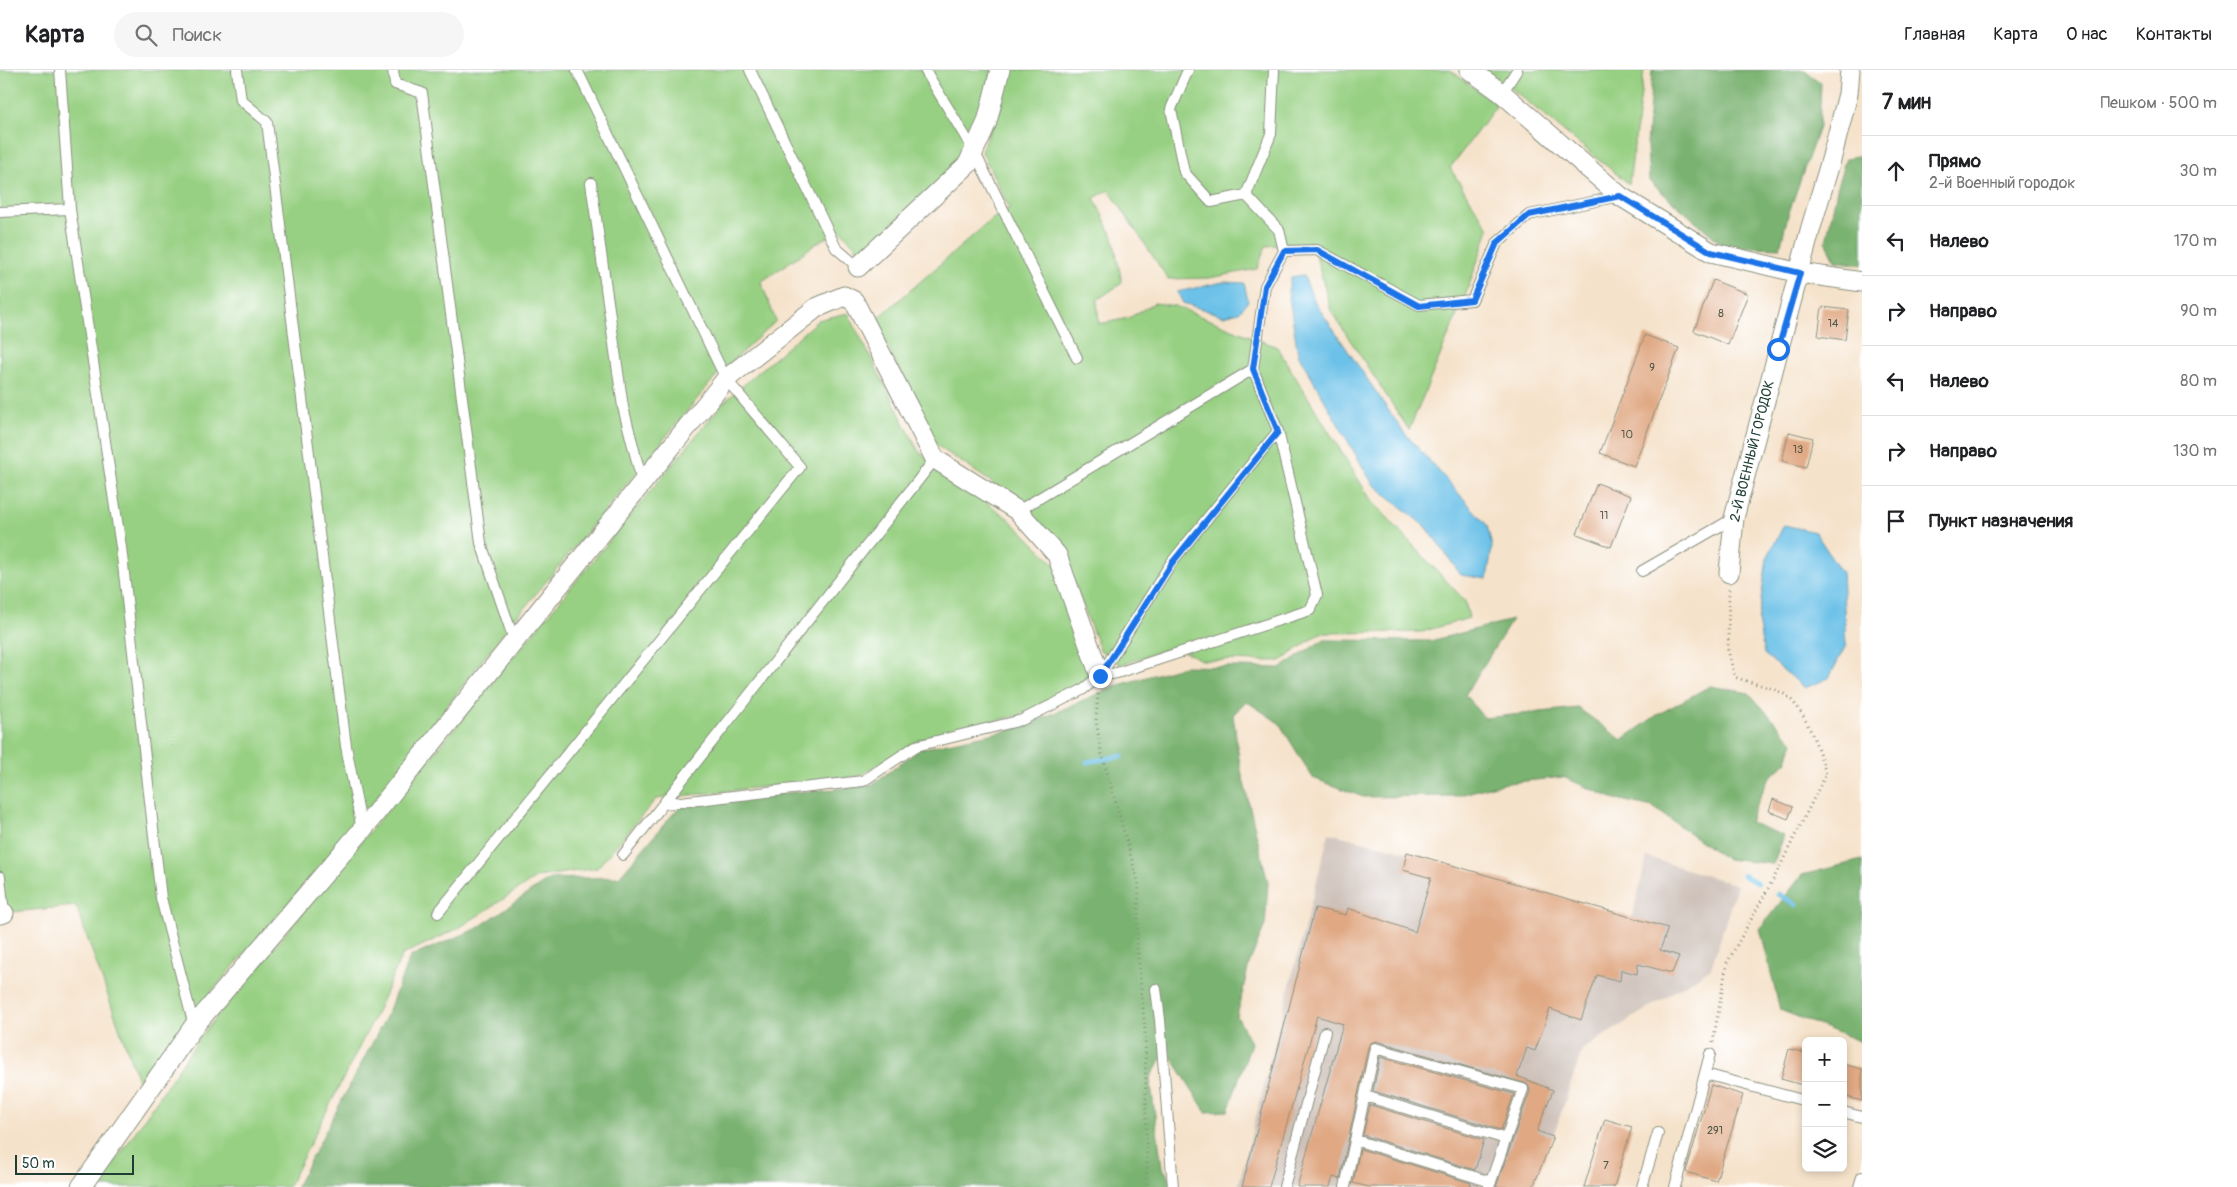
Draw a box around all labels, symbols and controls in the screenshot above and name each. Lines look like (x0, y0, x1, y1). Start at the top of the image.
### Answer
search box (114, 12, 464, 57)
text: Карта (25, 20, 84, 49)
icon: search (132, 21, 160, 49)
text: Поиск (172, 23, 222, 47)
text: Главная (1904, 23, 1965, 46)
text: Карта (1993, 23, 2038, 46)
text: О нас (2066, 23, 2108, 46)
text: Контакты (2136, 23, 2212, 46)
text: 7 мин (1882, 89, 1931, 116)
text: Пешком · 500 m (2100, 93, 2217, 113)
text: Прямо (1929, 149, 1981, 173)
icon: ahead (1882, 157, 1910, 185)
text: 30 m (2179, 161, 2217, 181)
text: 2-й Военный городок (1929, 173, 2076, 193)
icon: left (1882, 227, 1910, 255)
text: Налево (1929, 229, 1989, 253)
text: 170 m (2174, 231, 2217, 251)
icon: right (1882, 297, 1910, 325)
text: Направо (1929, 299, 1997, 323)
text: 90 m (2180, 301, 2217, 321)
house number: 8 (1718, 307, 1724, 320)
house number: 14 (1828, 317, 1839, 330)
route start (1767, 338, 1790, 361)
house number: 9 (1649, 361, 1655, 374)
icon: left (1882, 367, 1910, 395)
text: Налево (1929, 369, 1989, 393)
text: 80 m (2180, 371, 2217, 391)
street label: 2-Й ВОЕННЫЙ ГОРОДОК (1726, 378, 1778, 524)
house number: 10 (1621, 428, 1633, 441)
icon: right (1882, 437, 1910, 465)
text: Направо (1929, 439, 1997, 463)
text: 130 m (2173, 441, 2217, 461)
house number: 13 (1793, 443, 1803, 456)
icon: arrive (1882, 507, 1910, 535)
house number: 11 (1600, 509, 1608, 522)
text: Пункт назначения (1929, 509, 2073, 533)
route end (1089, 665, 1112, 688)
map controls (1802, 1037, 1847, 1172)
button: + (1802, 1037, 1847, 1082)
button: − (1802, 1082, 1847, 1127)
house number: 291 (1707, 1124, 1723, 1137)
button: layers (1802, 1127, 1847, 1172)
scale bar (15, 1152, 134, 1175)
text: 50 m (22, 1155, 55, 1172)
house number: 7 (1603, 1159, 1609, 1172)

